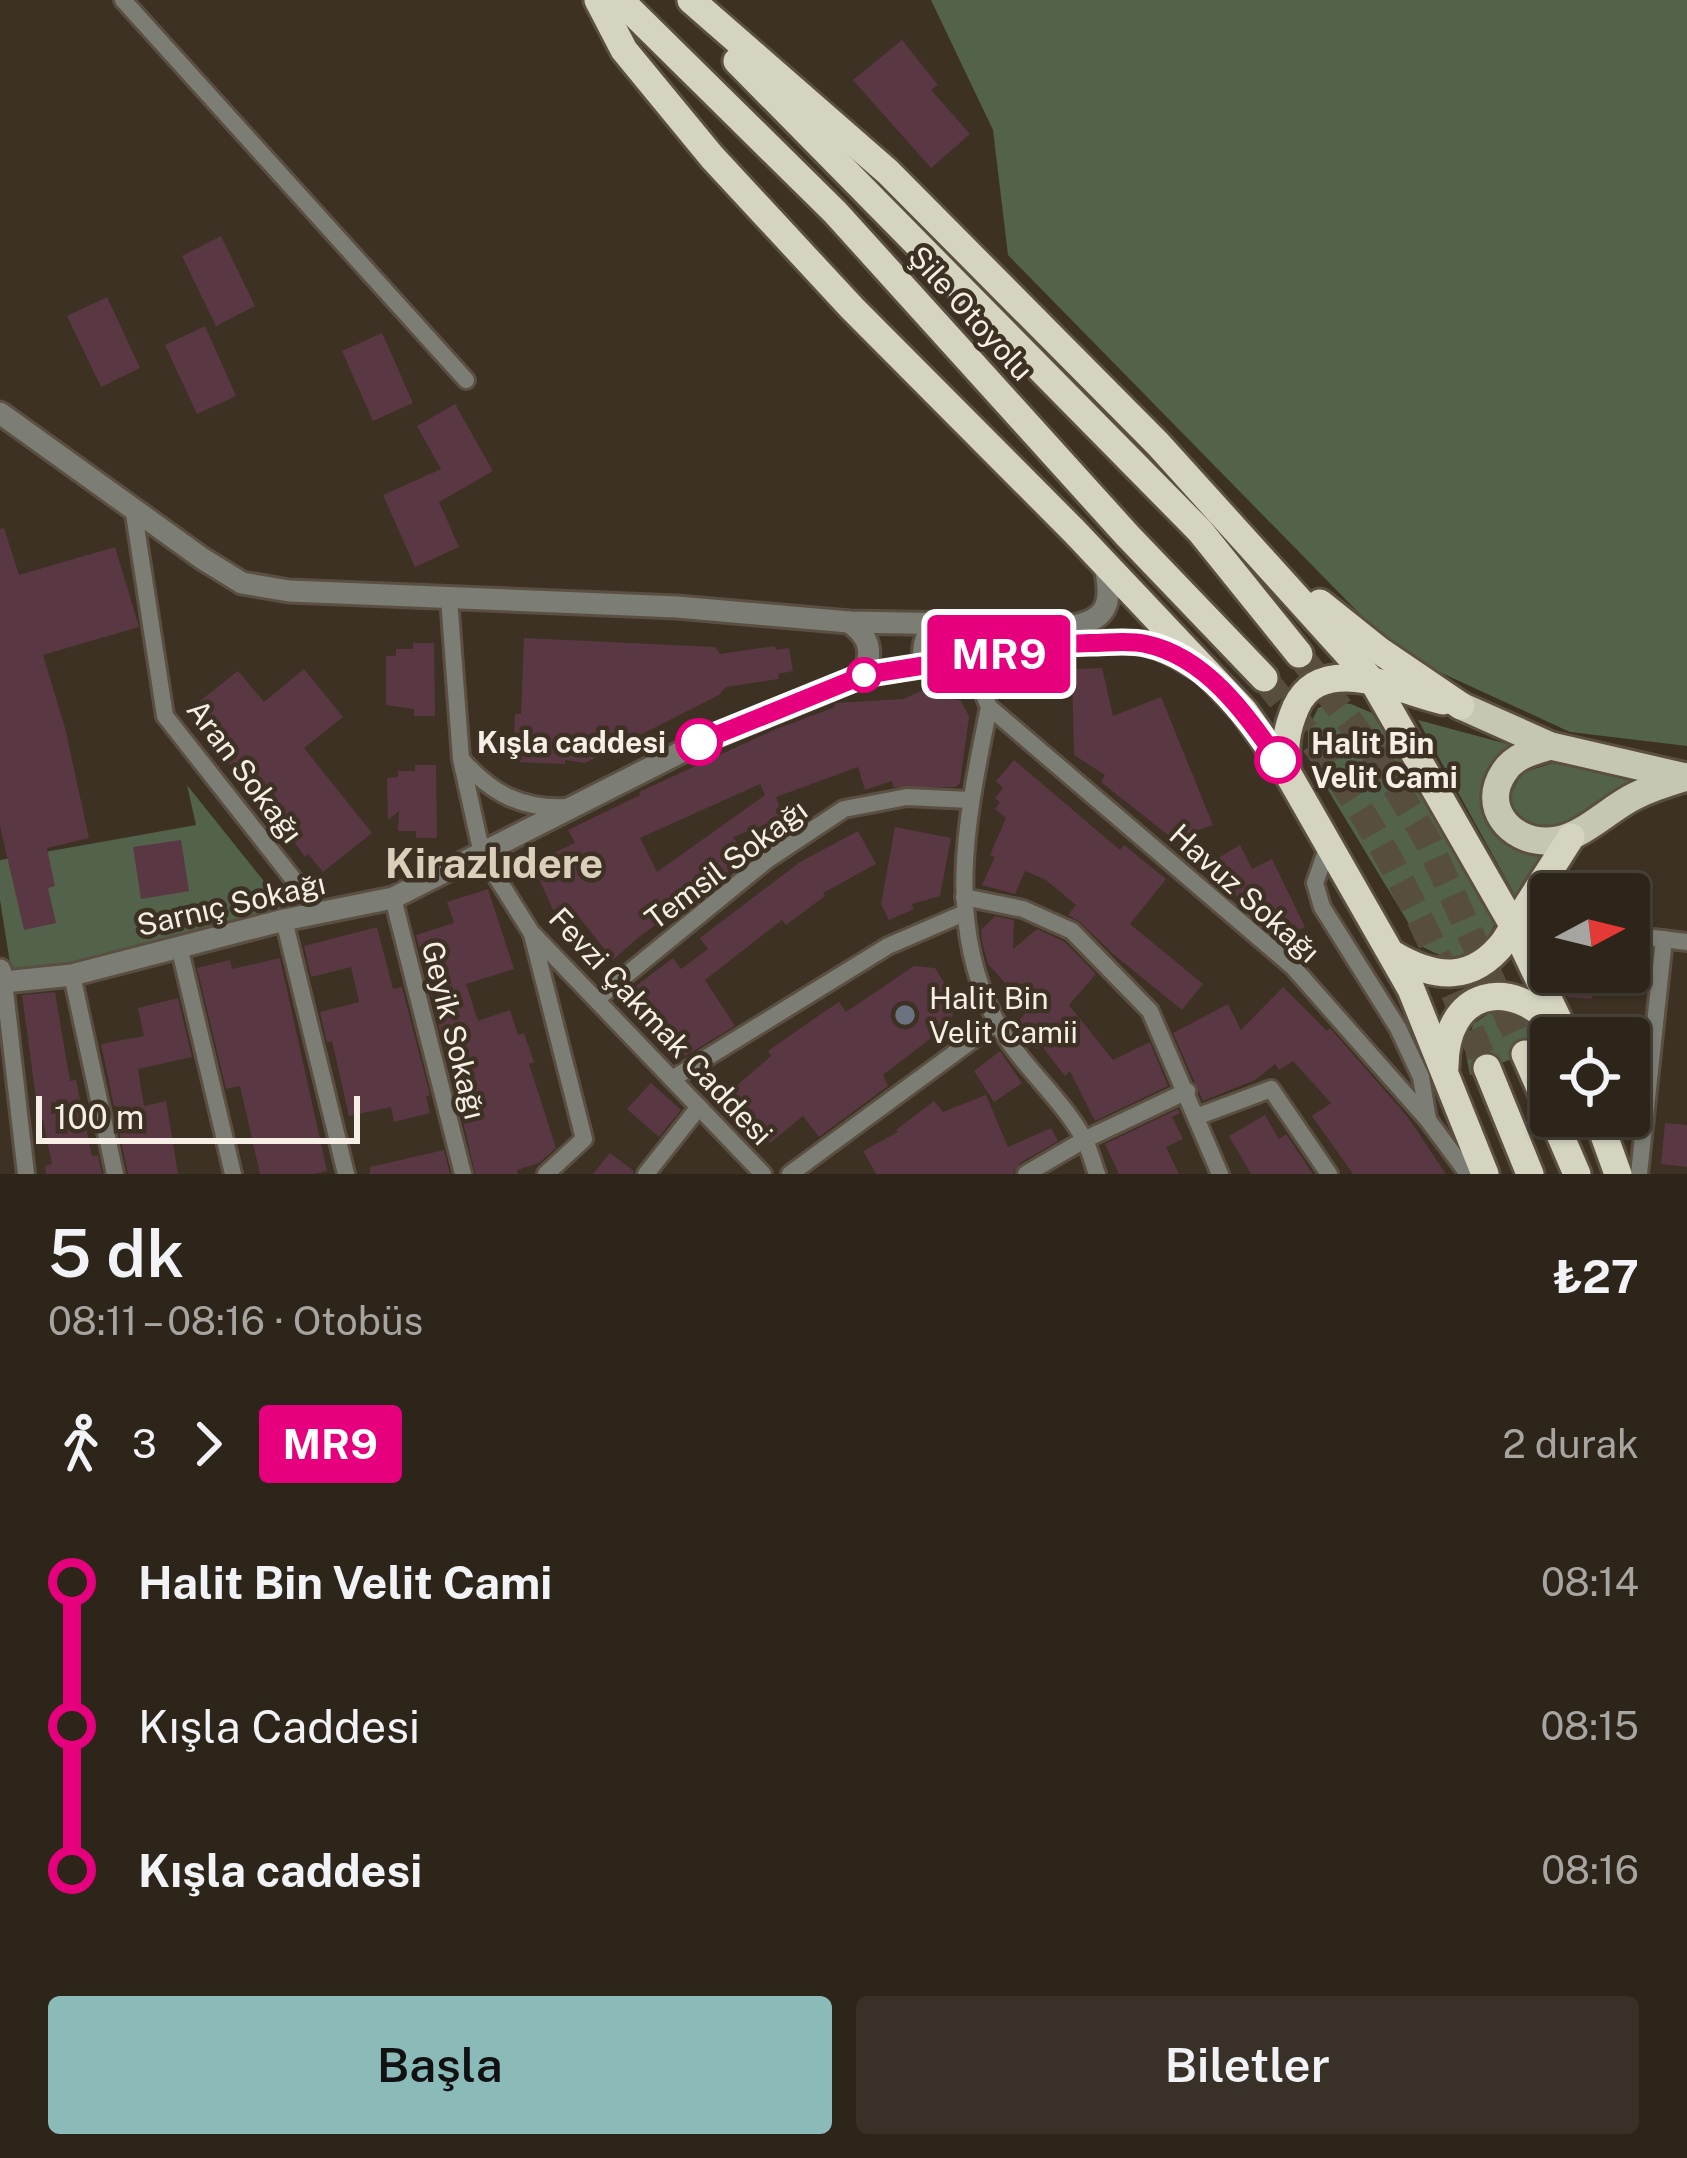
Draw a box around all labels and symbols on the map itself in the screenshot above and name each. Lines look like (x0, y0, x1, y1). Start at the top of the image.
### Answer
street label: Şile Otoyolu (901, 238, 1041, 388)
line badge: MR9 (930, 615, 1068, 693)
unlabelled marker (848, 659, 880, 691)
street label: Aran Sokağı (180, 692, 310, 850)
marker: Kışla caddesi (677, 720, 721, 764)
place label: Kışla caddesi (477, 724, 666, 760)
place label: Halit Bin Velit Cami (1311, 725, 1458, 795)
marker: Halit Bin Velit Cami (1256, 738, 1300, 782)
street label: Temsil Sokağı (638, 791, 814, 937)
street label: Havuz Sokağı (1163, 816, 1327, 970)
district label: Kirazlıdere (385, 838, 603, 887)
street label: Sarnıç Sokağı (133, 865, 329, 943)
north arrow (1530, 873, 1650, 993)
street label: Fevzi Çakmak Caddesi (542, 900, 780, 1152)
street label: Geyik Sokağı (414, 937, 494, 1123)
place label: Halit Bin Velit Camii (929, 980, 1078, 1050)
marker: Halit Bin Velit Camii (892, 1002, 918, 1028)
scale bar (36, 1090, 360, 1143)

